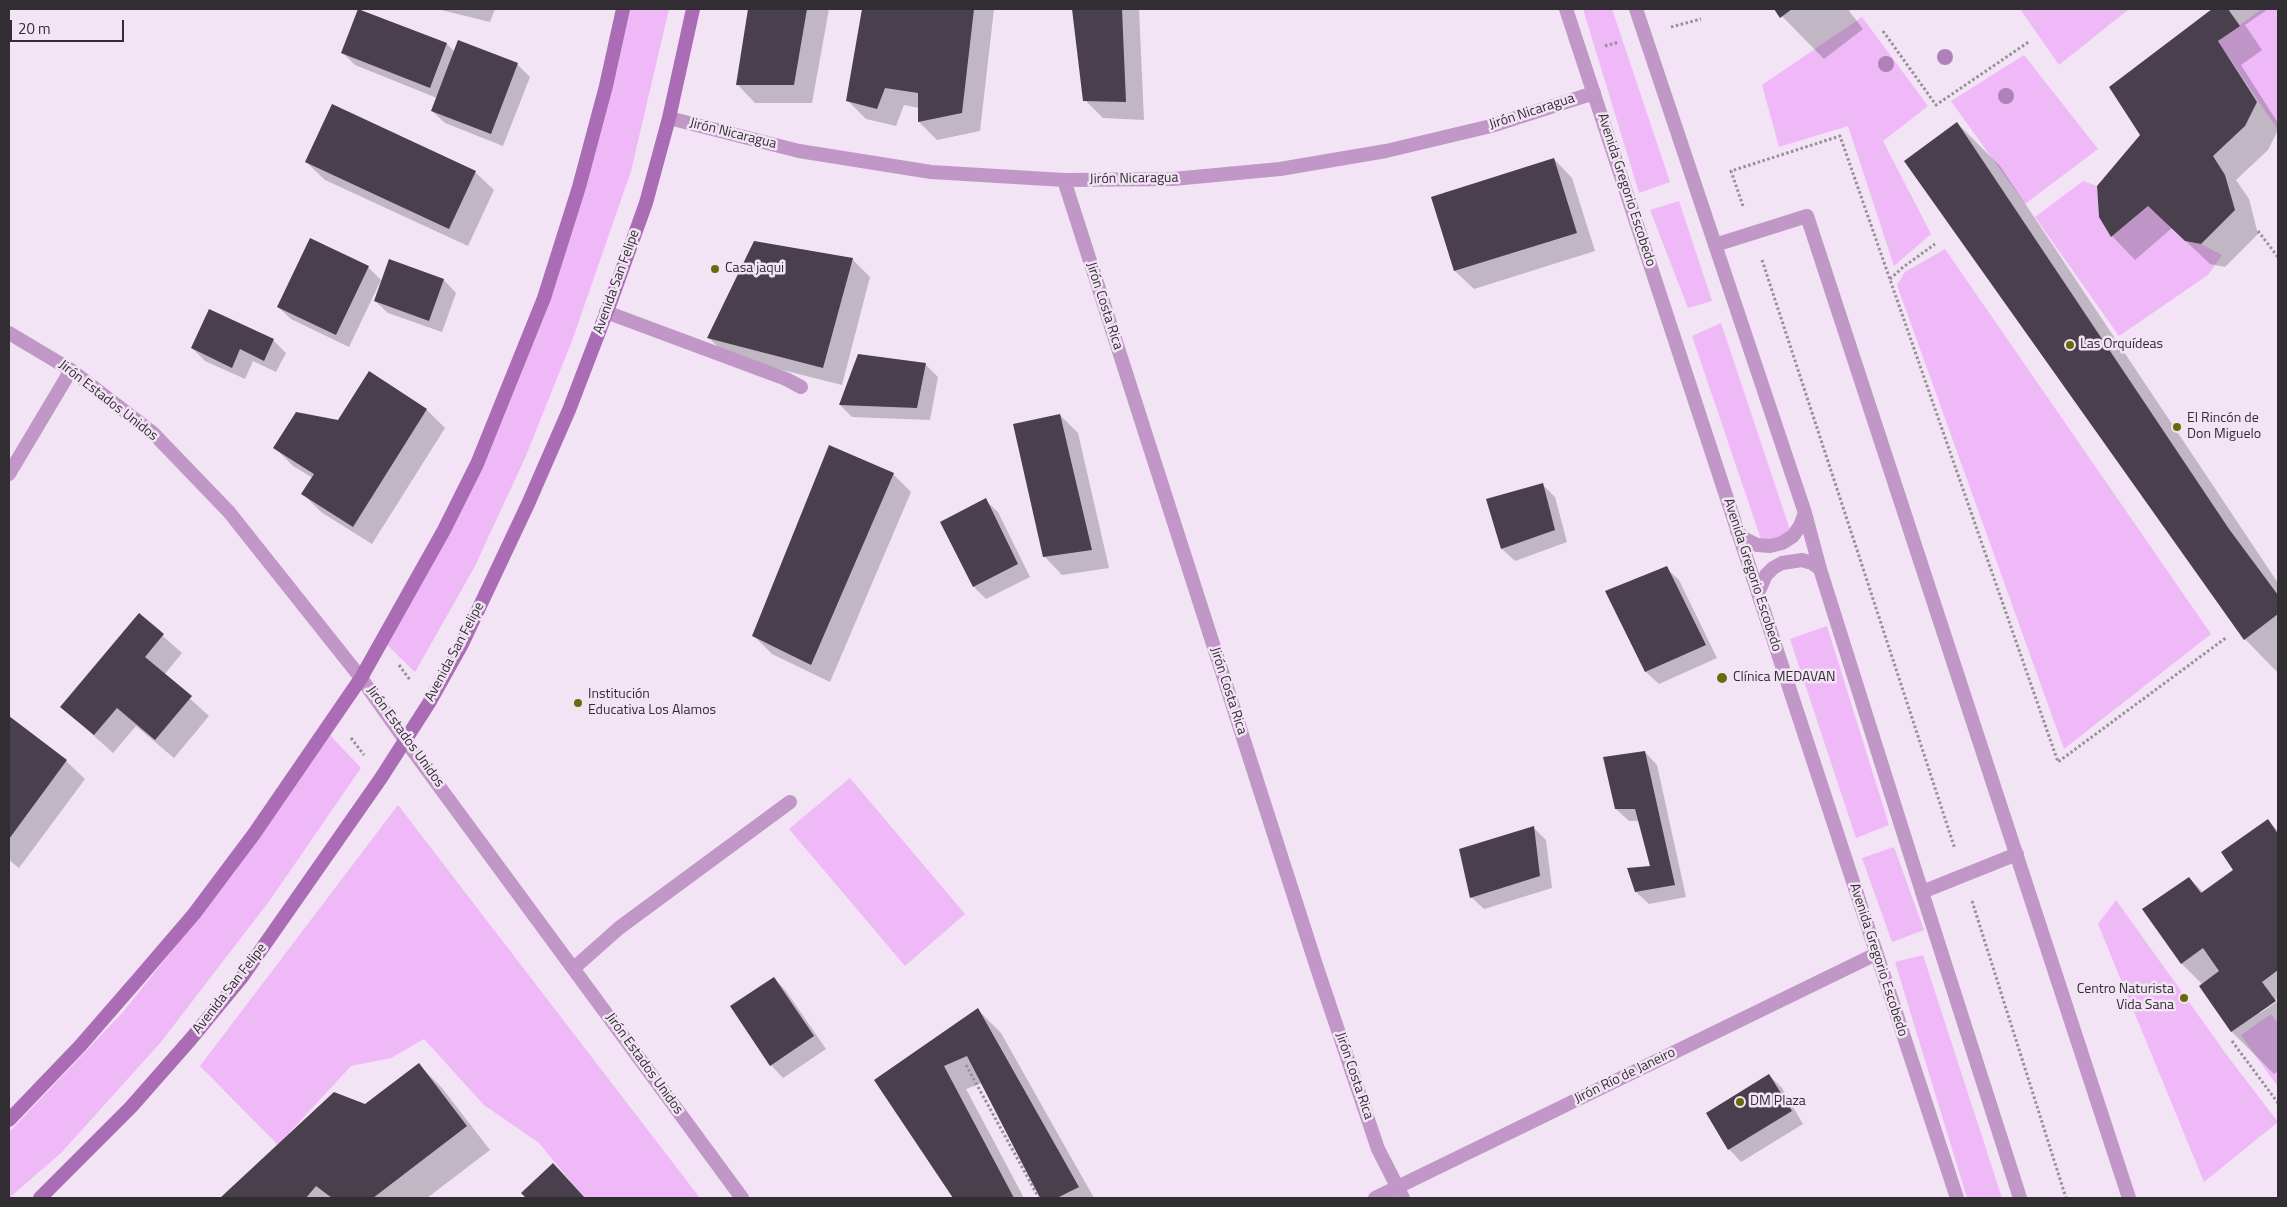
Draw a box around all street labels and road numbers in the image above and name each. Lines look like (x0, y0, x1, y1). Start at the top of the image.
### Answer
street label: Jirón Nicaragua (1487, 90, 1577, 134)
street label: Avenida Gregorio Escobedo (1593, 111, 1659, 269)
street label: Jirón Nicaragua (688, 115, 778, 153)
street label: Jirón Nicaragua (1089, 170, 1179, 188)
street label: Avenida San Felipe (590, 227, 644, 337)
street label: Jirón Costa Rica (1082, 260, 1126, 352)
street label: Jirón Estados Unidos (55, 357, 161, 445)
street label: Avenida Gregorio Escobedo (1719, 496, 1785, 654)
street label: Avenida San Felipe (422, 600, 488, 704)
street label: Jirón Costa Rica (1206, 645, 1250, 737)
street label: Jirón Estados Unidos (363, 683, 447, 791)
street label: Avenida Gregorio Escobedo (1845, 881, 1911, 1039)
street label: Avenida San Felipe (190, 940, 270, 1038)
street label: Jirón Estados Unidos (602, 1010, 686, 1118)
street label: Jirón Costa Rica (1331, 1030, 1377, 1122)
street label: Jirón Río de Janeiro (1572, 1044, 1678, 1108)

